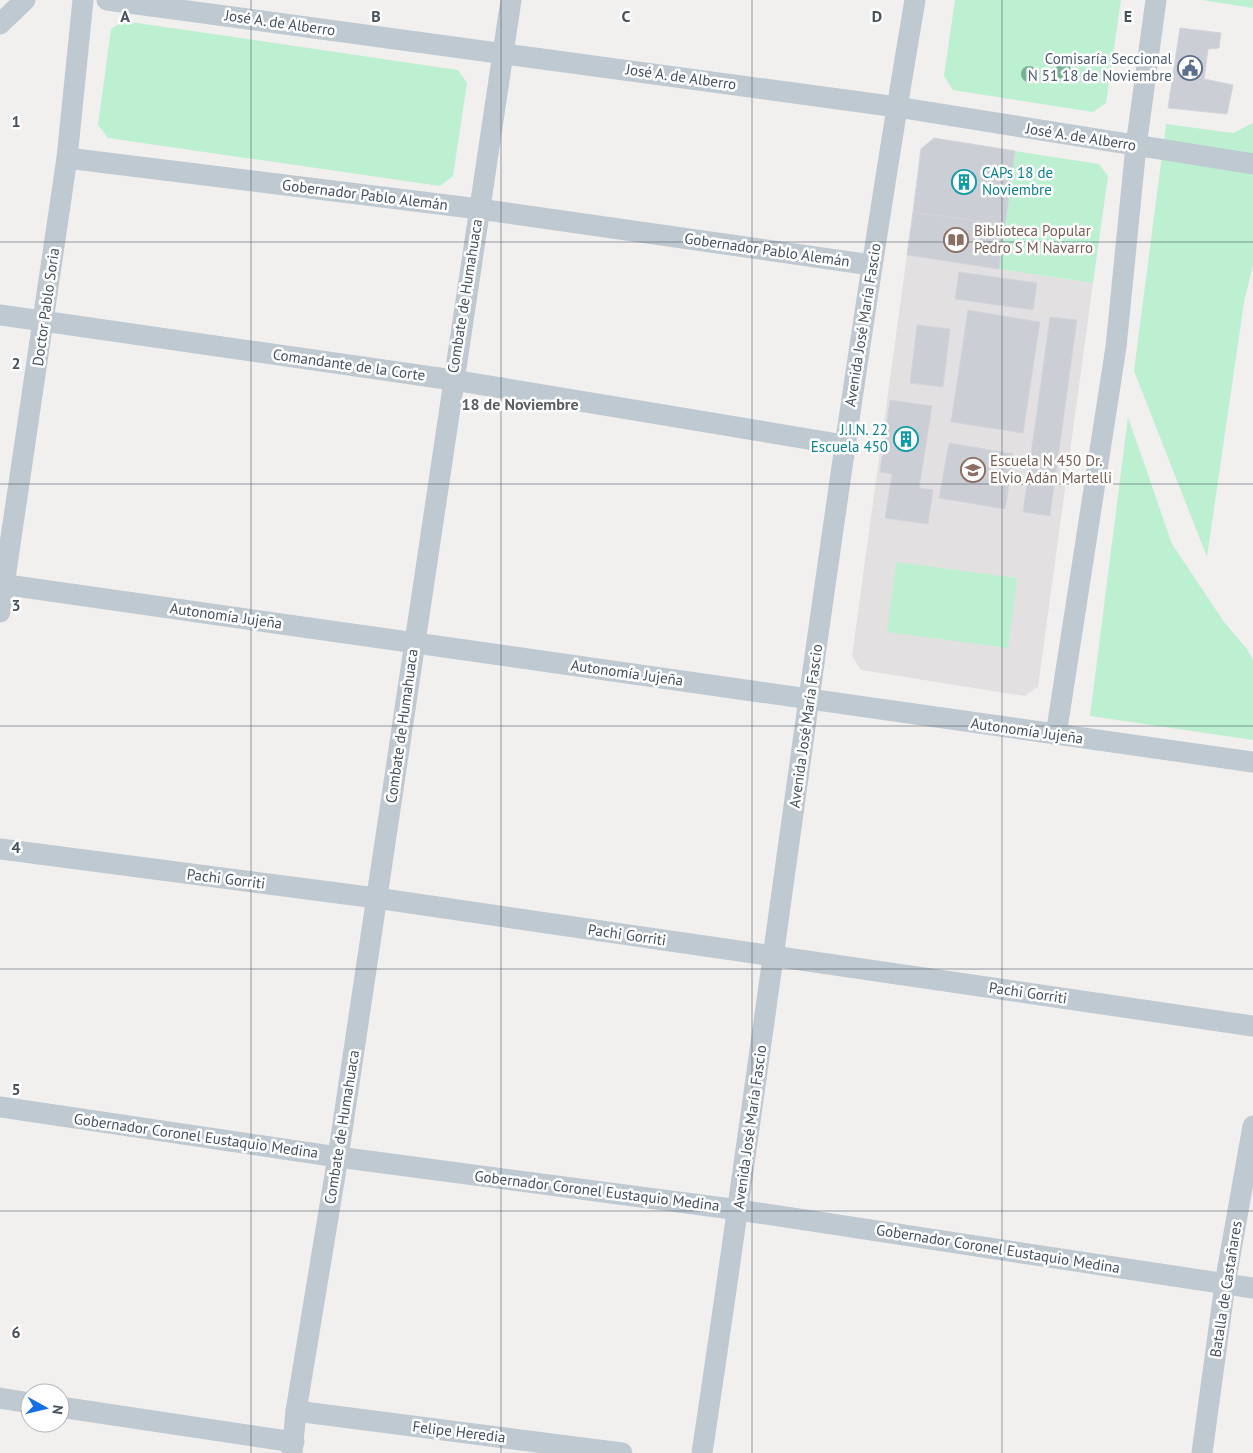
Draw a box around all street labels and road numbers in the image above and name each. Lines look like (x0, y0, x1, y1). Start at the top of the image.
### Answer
street label: José A. de Alberro (223, 5, 337, 40)
street label: José A. de Alberro (624, 59, 738, 94)
street label: José A. de Alberro (1024, 118, 1138, 155)
street label: Gobernador Pablo Alemán (281, 175, 449, 214)
street label: Combate de Humahuaca (443, 218, 486, 374)
street label: Gobernador Pablo Alemán (683, 228, 851, 271)
street label: Avenida José María Fascio (840, 242, 885, 408)
street label: Doctor Pablo Soria (28, 247, 63, 367)
street label: Comandante de la Corte (272, 344, 427, 385)
street label: Autonomía Jujeña (169, 598, 284, 633)
street label: Avenida José María Fascio (785, 643, 826, 809)
street label: Combate de Humahuaca (381, 647, 422, 804)
street label: Autonomía Jujeña (570, 655, 685, 690)
street label: Autonomía Jujeña (970, 713, 1085, 748)
street label: Pachi Gorriti (186, 864, 266, 893)
street label: Pachi Gorriti (587, 920, 667, 949)
street label: Pachi Gorriti (988, 978, 1068, 1007)
street label: Avenida José María Fascio (729, 1044, 770, 1210)
street label: Combate de Humahuaca (320, 1049, 363, 1205)
street label: Gobernador Coronel Eustaquio Medina (73, 1109, 320, 1162)
street label: Gobernador Coronel Eustaquio Medina (473, 1166, 721, 1215)
street label: Batalla de Castañares (1205, 1219, 1246, 1359)
street label: Gobernador Coronel Eustaquio Medina (875, 1220, 1121, 1277)
street label: Felipe Heredia (412, 1416, 507, 1447)

